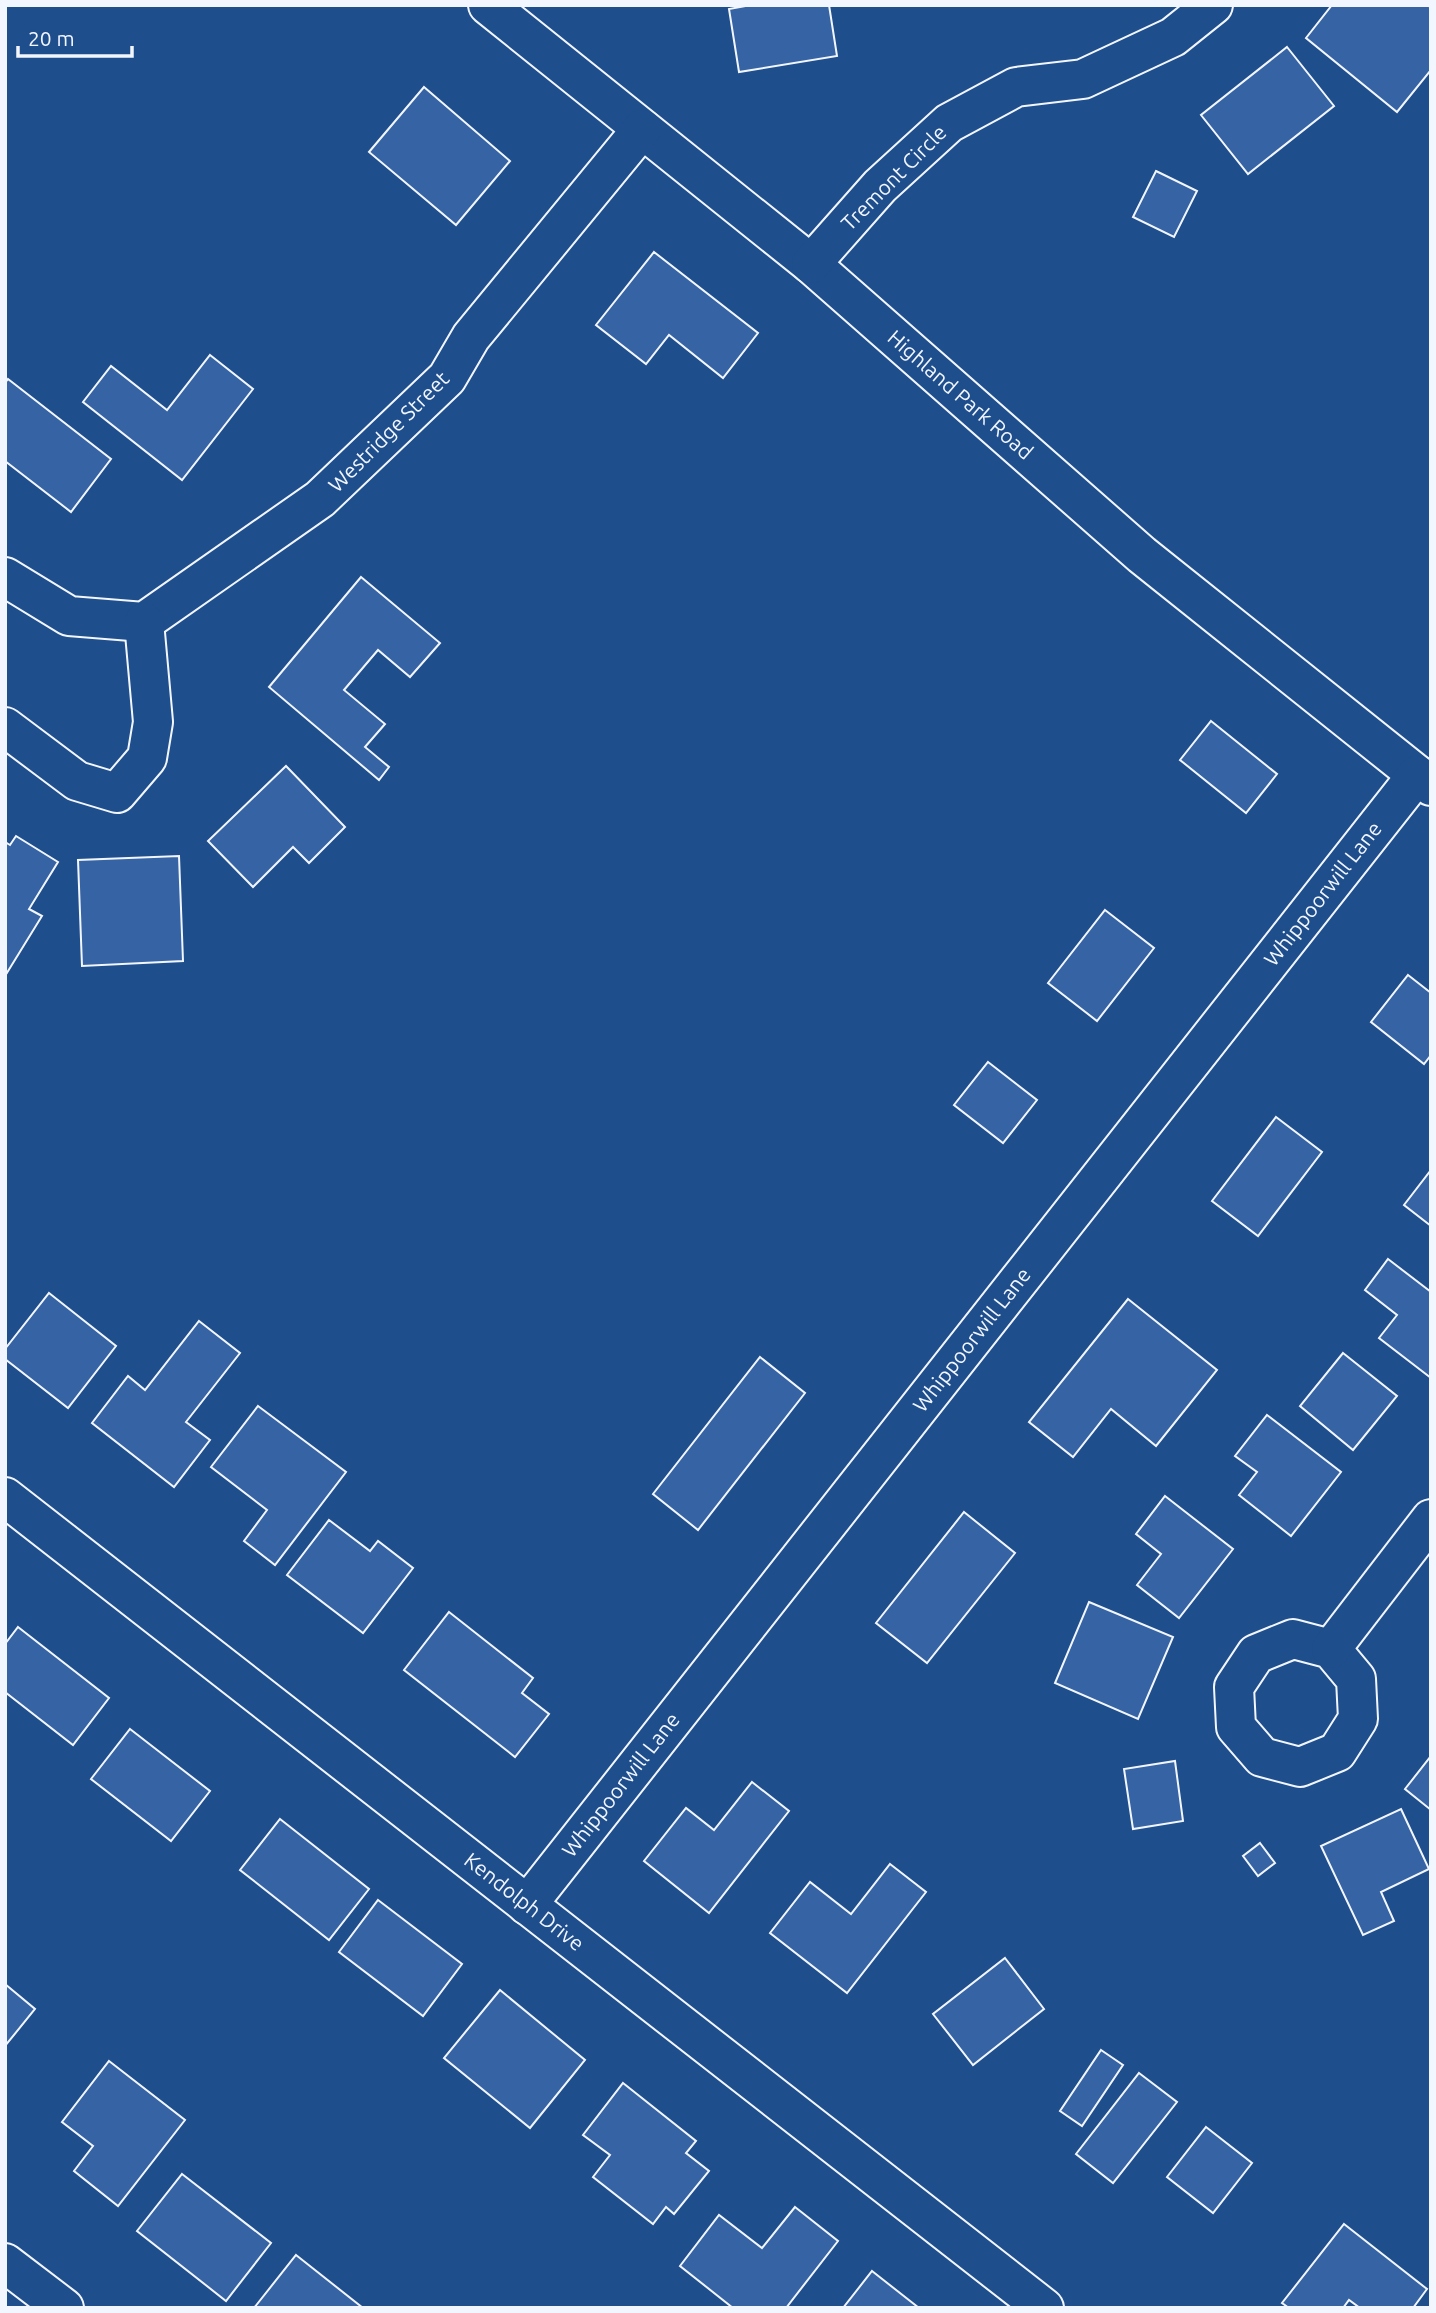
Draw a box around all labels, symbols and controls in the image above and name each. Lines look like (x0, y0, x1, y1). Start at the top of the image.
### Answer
scale bar (18, 14, 131, 58)
text: 20 m (28, 26, 75, 50)
street label: Tremont Circle (836, 120, 951, 235)
street label: Highland Park Road (883, 325, 1038, 464)
street label: Westridge Street (323, 366, 454, 497)
street label: Whippoorwill Lane (1258, 817, 1386, 970)
street label: Whippoorwill Lane (907, 1263, 1035, 1416)
street label: Whippoorwill Lane (556, 1708, 684, 1861)
street label: Kendolph Drive (460, 1847, 589, 1955)

